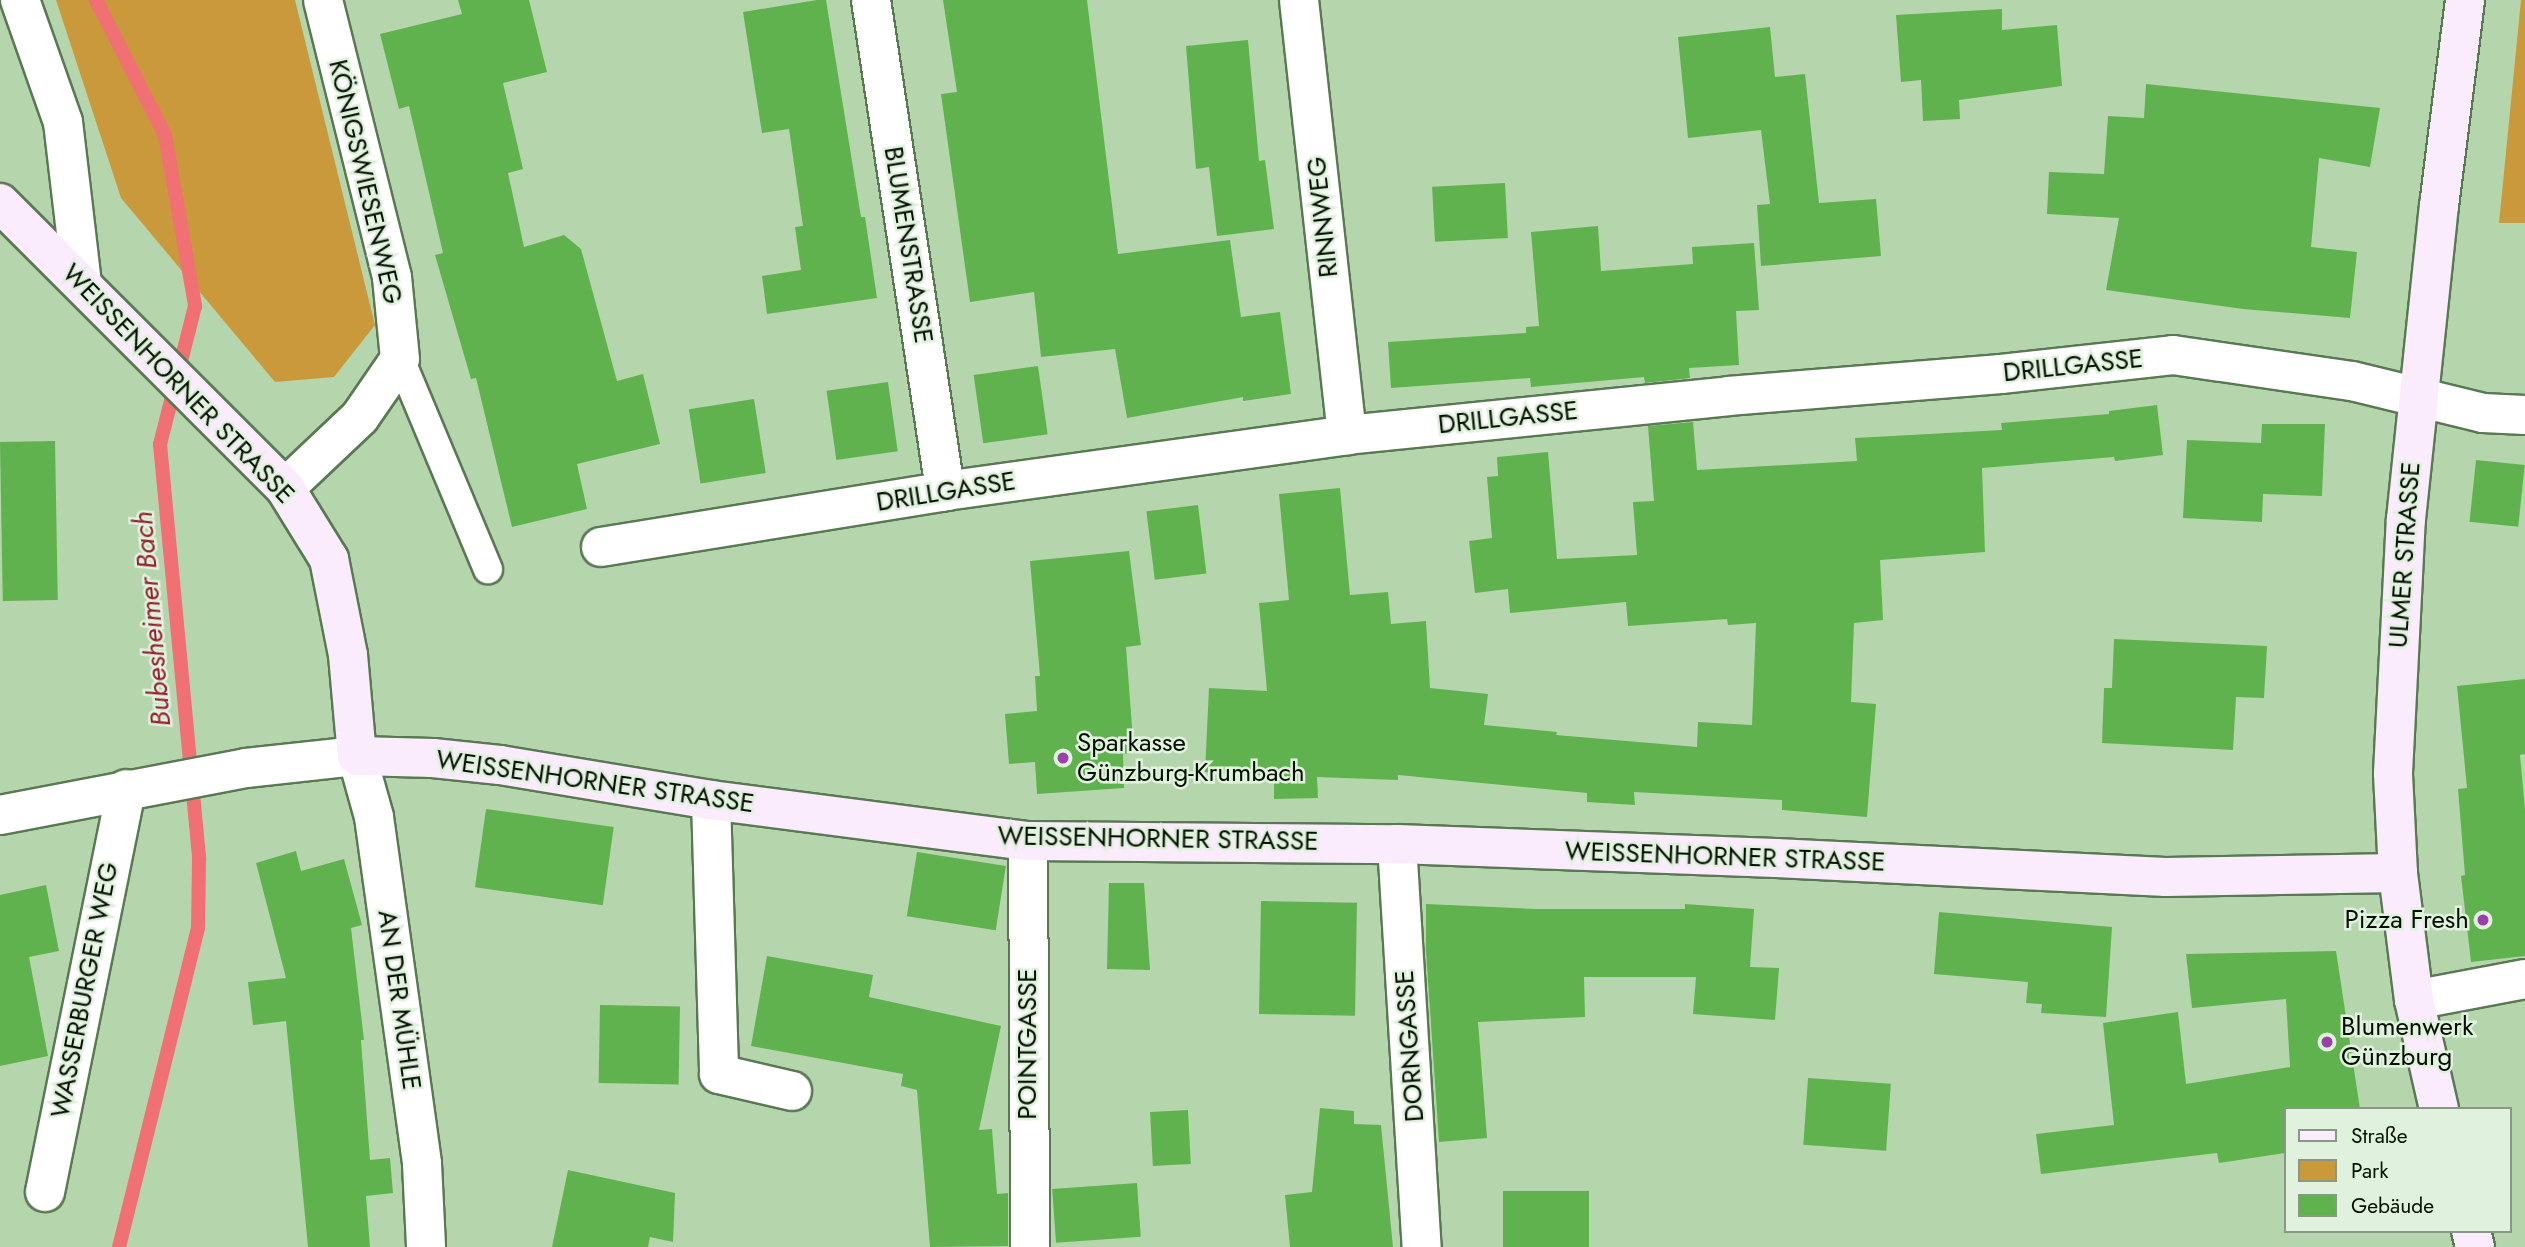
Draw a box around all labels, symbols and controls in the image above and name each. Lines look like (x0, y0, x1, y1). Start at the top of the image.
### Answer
street label: KÖNIGSWIESENWEG (322, 57, 408, 307)
street label: BLUMENSTRASSE (877, 144, 939, 346)
street label: RINNWEG (1301, 155, 1345, 279)
street label: WEISSENHORNER STRASSE (55, 258, 301, 510)
street label: DRILLGASSE (2001, 343, 2145, 389)
street label: DRILLGASSE (1436, 395, 1580, 441)
street label: ULMER STRASSE (2383, 461, 2427, 649)
street label: DRILLGASSE (874, 466, 1018, 518)
water label: Bubesheimer Bach (126, 510, 178, 728)
place label: Sparkasse Günzburg-Krumbach (1077, 727, 1305, 788)
street label: WEISSENHORNER STRASSE (434, 744, 756, 820)
marker: Sparkasse Günzburg-Krumbach (1055, 750, 1071, 766)
street label: WEISSENHORNER STRASSE (997, 821, 1319, 857)
street label: WEISSENHORNER STRASSE (1564, 836, 1886, 878)
street label: WASSERBURGER WEG (45, 859, 125, 1121)
place label: Pizza Fresh (2344, 904, 2469, 936)
street label: AN DER MÜHLE (371, 908, 427, 1092)
marker: Pizza Fresh (2475, 912, 2491, 928)
street label: POINTGASSE (1012, 968, 1044, 1120)
street label: DORNGASSE (1389, 969, 1431, 1123)
place label: Blumenwerk Günzburg (2341, 1011, 2473, 1072)
marker: Blumenwerk Günzburg (2319, 1034, 2335, 1050)
legend (2284, 1107, 2511, 1233)
text: Straße (2351, 1121, 2408, 1151)
text: Park (2351, 1156, 2388, 1186)
text: Gebäude (2351, 1191, 2434, 1221)

